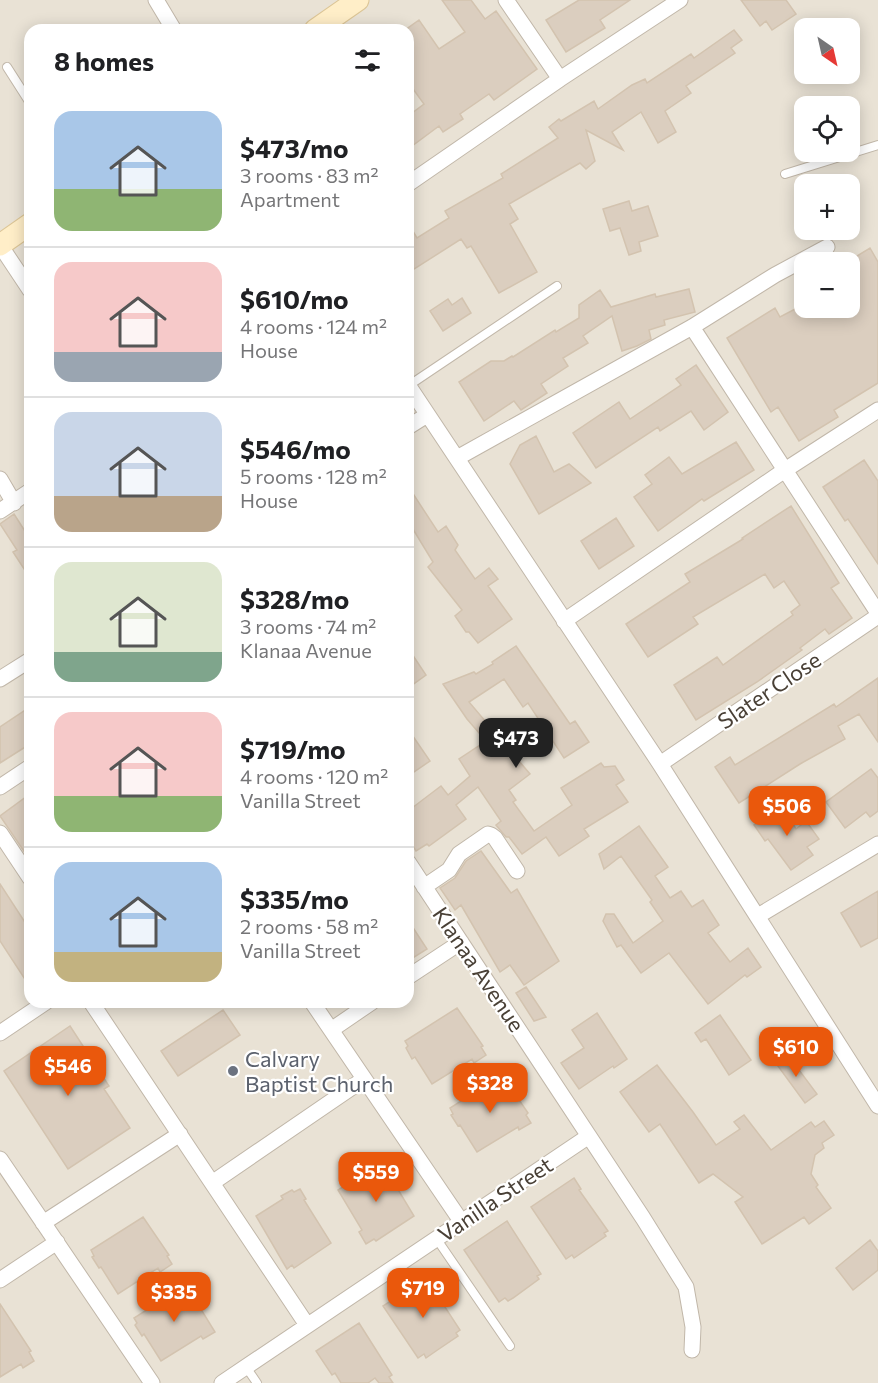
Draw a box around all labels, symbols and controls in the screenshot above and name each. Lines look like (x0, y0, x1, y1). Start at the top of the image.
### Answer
north arrow (794, 18, 860, 84)
map controls (794, 18, 860, 318)
icon: filters (351, 44, 384, 77)
text: 8 homes (54, 45, 154, 76)
button: locate (794, 96, 860, 162)
text: $473/mo (240, 132, 348, 163)
icon: home (102, 135, 174, 207)
text: 3 rooms · 83 m² (240, 163, 379, 187)
button: + (794, 174, 860, 240)
text: Apartment (240, 187, 340, 211)
button: − (794, 252, 860, 318)
text: $610/mo (240, 283, 349, 314)
icon: home (102, 286, 174, 358)
text: 4 rooms · 124 m² (240, 314, 387, 338)
text: House (240, 338, 298, 362)
text: $546/mo (240, 433, 351, 464)
icon: home (102, 436, 174, 508)
text: 5 rooms · 128 m² (240, 464, 387, 488)
text: House (240, 488, 298, 512)
text: $328/mo (240, 583, 349, 614)
icon: home (102, 586, 174, 658)
text: 3 rooms · 74 m² (240, 614, 376, 638)
text: Klanaa Avenue (240, 638, 372, 662)
street label: Slater Close (712, 646, 826, 734)
pin: $473 (480, 718, 552, 769)
text: $473 (493, 725, 539, 749)
text: $719/mo (240, 733, 346, 764)
icon: home (102, 736, 174, 808)
text: 4 rooms · 120 m² (240, 764, 388, 788)
pin: $506 (751, 786, 823, 837)
text: Vanilla Street (240, 788, 361, 812)
text: $506 (763, 793, 811, 817)
text: $335/mo (240, 883, 349, 914)
icon: home (102, 886, 174, 958)
street label: Klanaa Avenue (427, 901, 531, 1037)
text: 2 rooms · 58 m² (240, 914, 378, 938)
text: Vanilla Street (240, 938, 361, 962)
pin: $610 (760, 1027, 832, 1078)
text: $610 (773, 1034, 819, 1058)
place label: Calvary Baptist Church (245, 1045, 393, 1097)
pin: $546 (32, 1046, 104, 1097)
text: $546 (44, 1053, 92, 1077)
pin: $328 (454, 1063, 526, 1114)
marker: Calvary Baptist Church (226, 1064, 240, 1078)
text: $328 (467, 1070, 513, 1094)
street label: Vanilla Street (432, 1151, 558, 1247)
pin: $559 (340, 1152, 412, 1203)
text: $559 (352, 1159, 400, 1183)
pin: $719 (387, 1268, 459, 1319)
pin: $335 (138, 1272, 210, 1323)
text: $719 (401, 1275, 445, 1299)
text: $335 (151, 1279, 197, 1303)

